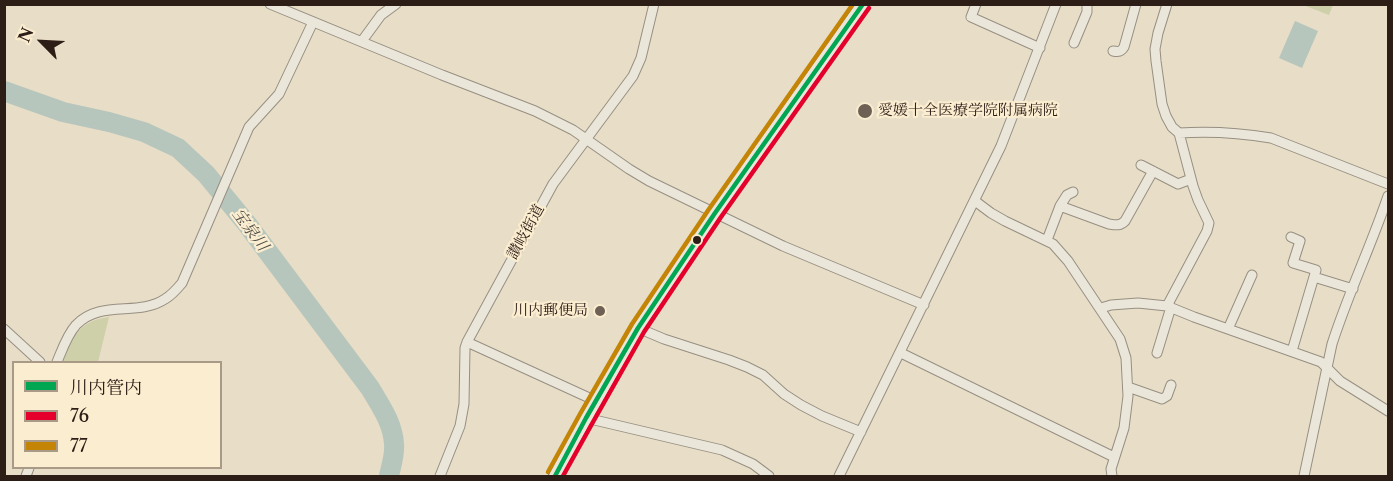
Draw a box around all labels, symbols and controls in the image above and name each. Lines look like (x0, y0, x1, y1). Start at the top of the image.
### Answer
north arrow (12, 12, 72, 72)
text: N (14, 24, 38, 45)
marker: 愛媛十全医療学院附属病院 (856, 102, 874, 120)
place label: 愛媛十全医療学院附属病院 (878, 102, 1058, 120)
street label: 讃岐街道 (504, 201, 548, 263)
water label: 宝泉川 (228, 205, 272, 255)
unlabelled marker (691, 234, 703, 246)
place label: 川内郵便局 (513, 302, 588, 320)
marker: 川内郵便局 (593, 304, 607, 318)
legend (12, 361, 222, 469)
text: 川内管内 (70, 377, 142, 399)
text: 76 (70, 405, 89, 427)
text: 77 (70, 435, 88, 457)

